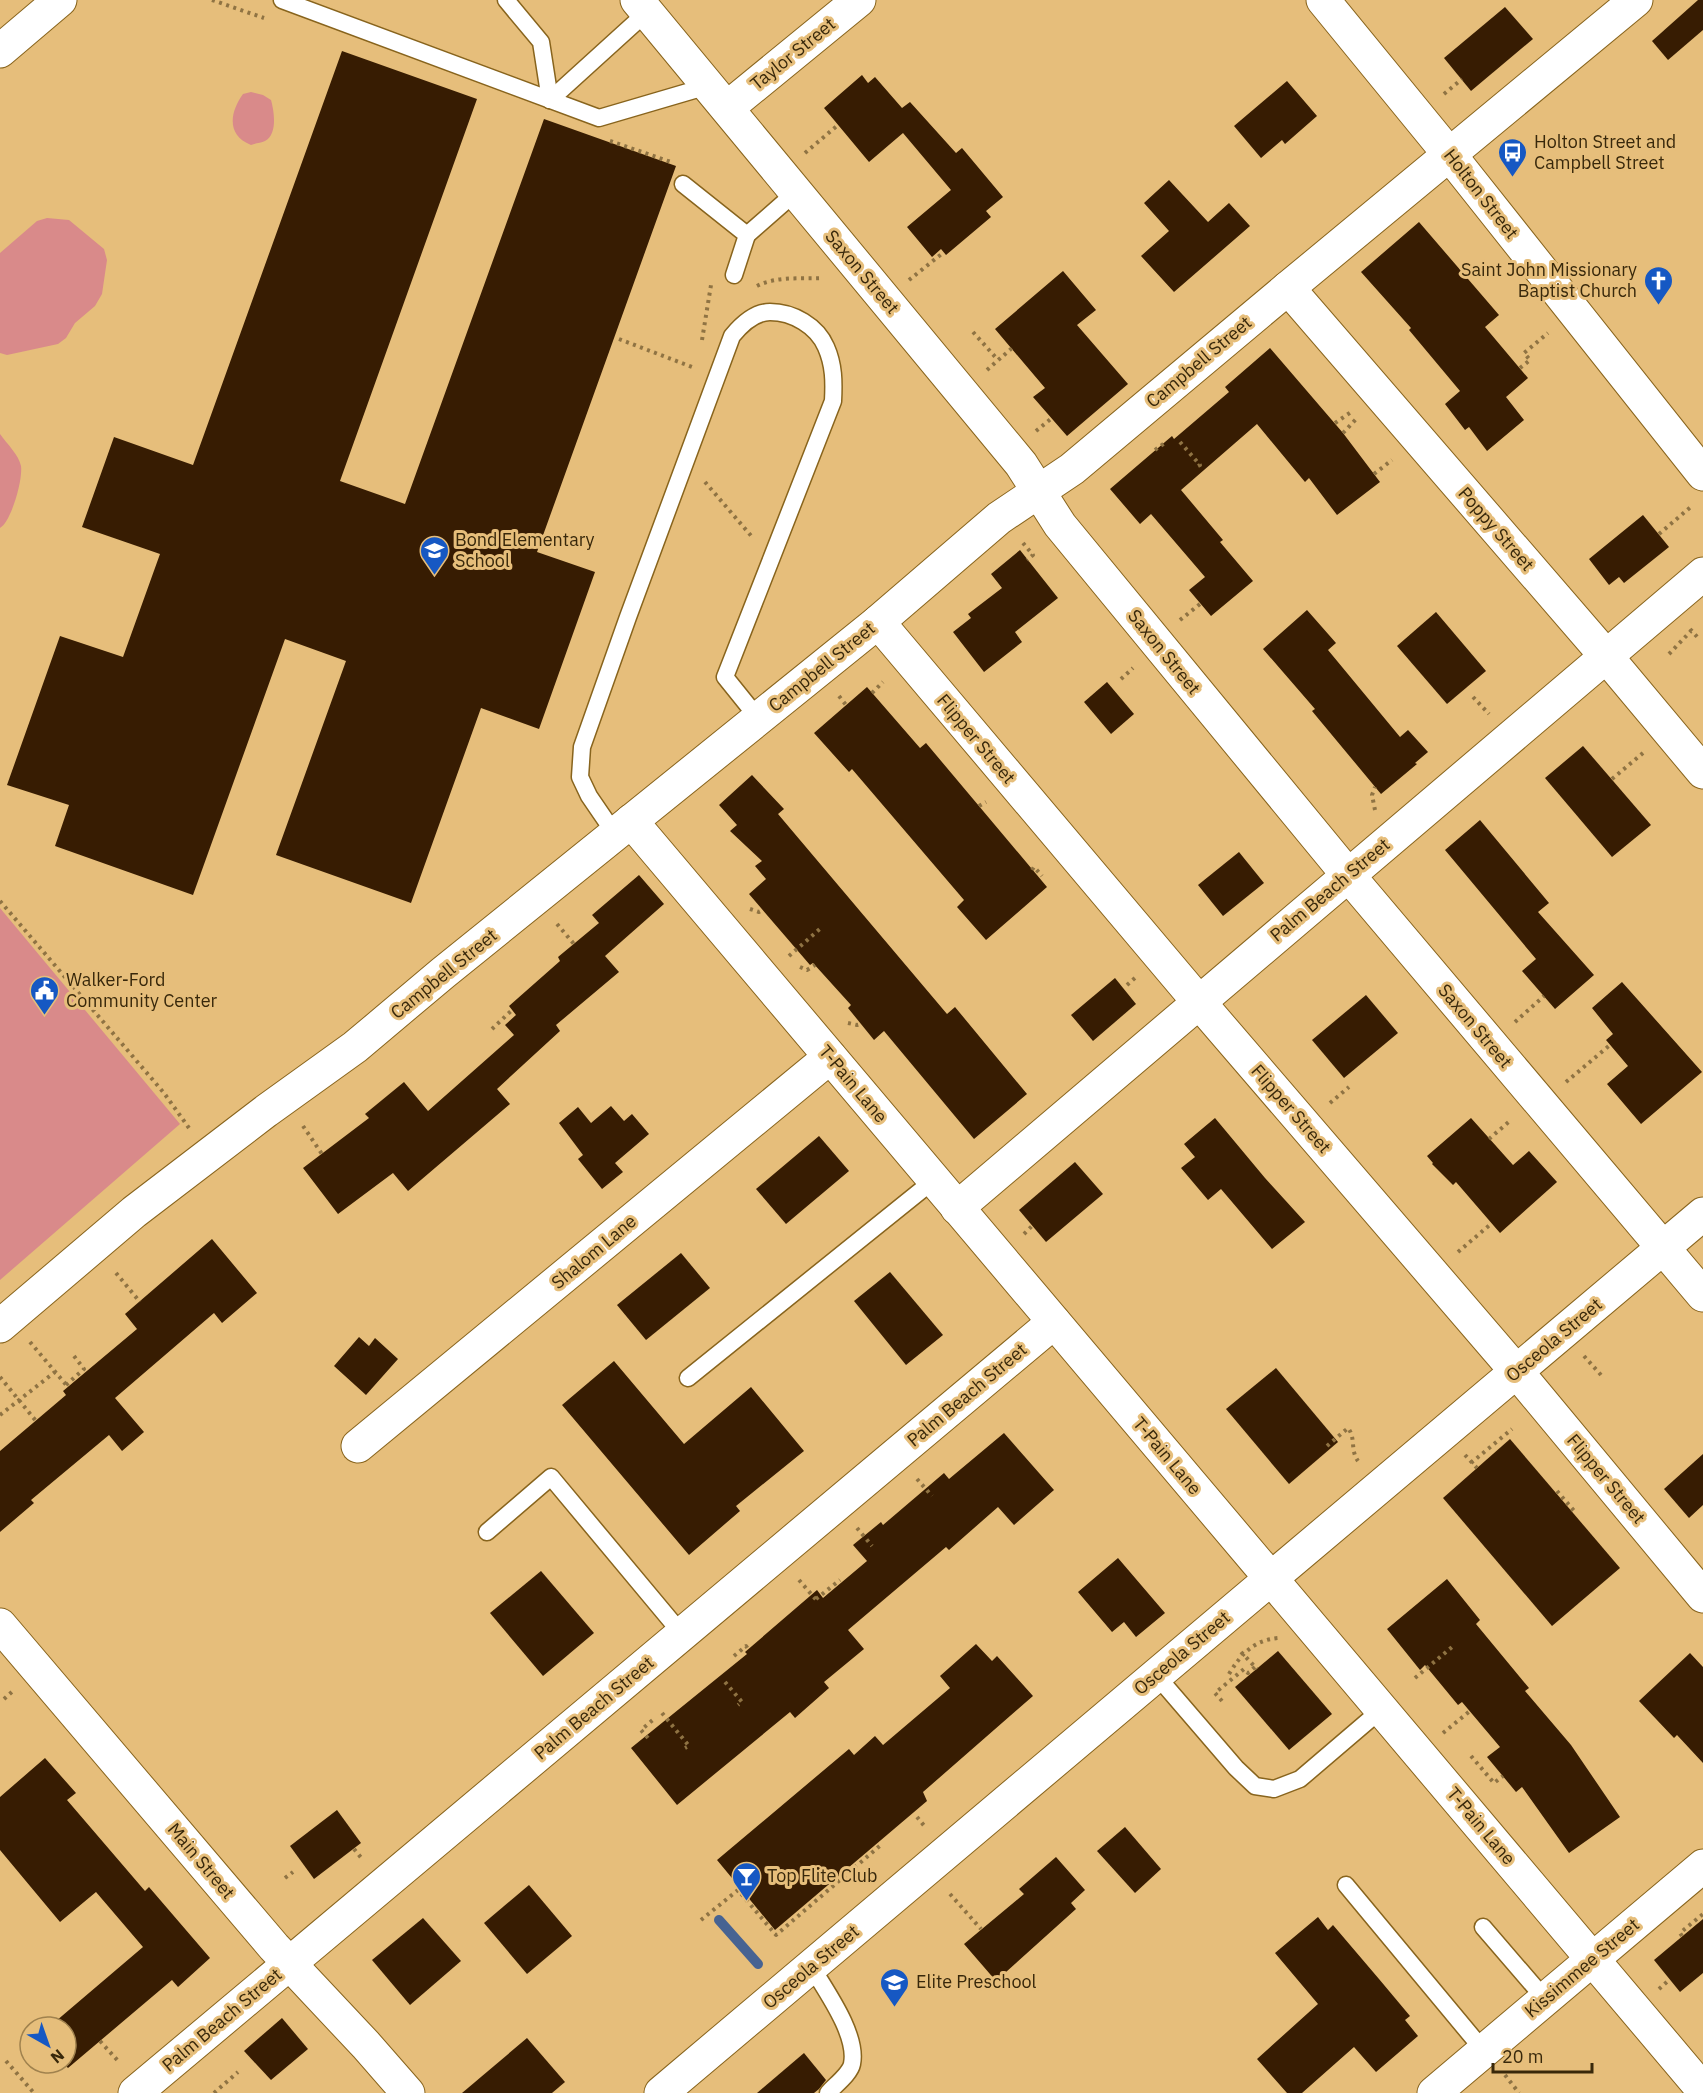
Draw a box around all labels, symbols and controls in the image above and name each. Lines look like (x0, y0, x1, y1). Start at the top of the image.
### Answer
street label: Taylor Street (746, 12, 840, 95)
place label: Holton Street and Campbell Street (1534, 130, 1676, 174)
bus stop icon: Holton Street and Campbell Street (1497, 136, 1529, 178)
street label: Holton Street (1439, 144, 1524, 243)
street label: Saxon Street (821, 225, 904, 318)
place label: Saint John Missionary Baptist Church (1461, 258, 1637, 302)
church icon: Saint John Missionary Baptist Church (1642, 264, 1674, 306)
street label: Campbell Street (1141, 311, 1256, 412)
street label: Poppy Street (1454, 482, 1539, 575)
place label: Bond Elementary School (455, 528, 595, 572)
school or university icon: Bond Elementary School (418, 534, 450, 576)
street label: Saxon Street (1123, 604, 1206, 699)
street label: Campbell Street (764, 617, 880, 717)
street label: Flipper Street (932, 689, 1021, 788)
street label: Palm Beach Street (1265, 833, 1394, 946)
street label: Campbell Street (386, 924, 502, 1024)
place label: Walker-Ford Community Center (66, 968, 218, 1012)
public building icon: Walker-Ford Community Center (29, 974, 61, 1016)
street label: Saxon Street (1434, 979, 1517, 1072)
street label: T-Pain Lane (814, 1040, 893, 1127)
street label: Flipper Street (1246, 1059, 1336, 1158)
street label: Shalom Lane (546, 1209, 641, 1294)
street label: Osceola Street (1501, 1293, 1606, 1387)
street label: Palm Beach Street (902, 1338, 1031, 1451)
street label: T-Pain Lane (1128, 1412, 1207, 1499)
street label: Flipper Street (1562, 1429, 1651, 1528)
street label: Osceola Street (1129, 1606, 1234, 1700)
street label: Palm Beach Street (529, 1651, 658, 1764)
street label: T-Pain Lane (1442, 1782, 1521, 1869)
street label: Main Street (163, 1818, 240, 1904)
bar icon: Top Flite Club (730, 1860, 762, 1902)
place label: Top Flite Club (767, 1864, 877, 1887)
street label: Kissimmee Street (1520, 1913, 1644, 2022)
street label: Osceola Street (758, 1920, 863, 2014)
street label: Palm Beach Street (157, 1963, 286, 2076)
school or university icon: Elite Preschool (879, 1966, 911, 2008)
place label: Elite Preschool (916, 1970, 1037, 1993)
north arrow (18, 2015, 78, 2075)
scale bar (1493, 2036, 1592, 2074)
text: N (47, 2045, 69, 2068)
text: 20 m (1502, 2045, 1544, 2068)

